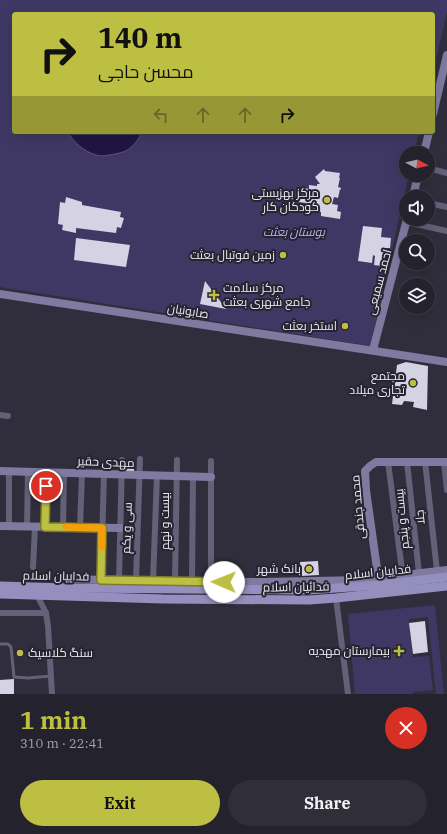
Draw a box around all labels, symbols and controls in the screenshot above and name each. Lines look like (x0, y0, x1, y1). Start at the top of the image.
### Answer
text: 140 m (98, 19, 182, 56)
icon: right (32, 28, 84, 80)
text: محسن حاجی (98, 60, 194, 83)
icon: left (150, 104, 172, 126)
icon: ahead (192, 104, 214, 126)
icon: ahead (234, 104, 256, 126)
icon: right (276, 104, 298, 126)
north arrow (399, 146, 435, 182)
map controls (399, 146, 435, 314)
place label: مرکز بهزیستی کودکان کار (251, 185, 319, 214)
button: sound (399, 190, 435, 226)
marker: مرکز بهزیستی کودکان کار (322, 195, 332, 205)
park label: بوستان بعثت (263, 224, 326, 239)
button: search (399, 234, 435, 270)
place label: زمین فوتبال بعثت (190, 247, 275, 262)
street label: احمد سمیعی (363, 248, 394, 316)
marker: زمین فوتبال بعثت (278, 250, 288, 260)
button: layers (399, 278, 435, 314)
place label: مرکز سلامت جامع شهری بعثت (223, 280, 310, 310)
marker: مرکز سلامت جامع شهری بعثت (208, 289, 220, 301)
street label: صابونیان (166, 300, 210, 321)
place label: استخر بعثت (283, 318, 337, 333)
marker: استخر بعثت (340, 321, 350, 331)
place label: مجتمع تجاری میلاد (349, 368, 406, 397)
marker: مجتمع تجاری میلاد (408, 378, 418, 388)
street label: مهدی حقیر (76, 453, 135, 470)
pin (29, 469, 63, 503)
street label: محمد جندقی (347, 474, 368, 540)
icon: arrive (35, 475, 57, 497)
street label: بیست و پنجم (391, 488, 414, 550)
street label: بیست و نهم (157, 492, 173, 550)
street label: سی و یکم (118, 502, 136, 554)
street label: جلا (411, 509, 428, 525)
position arrow (203, 561, 245, 603)
place label: بانک شهر (256, 561, 301, 576)
street label: فداییان اسلام (344, 561, 412, 583)
marker: بانک شهر (304, 564, 314, 574)
street label: فداییان اسلام (23, 567, 89, 585)
street label: فدائیان اسلام (263, 578, 329, 596)
place label: بیمارستان مهدیه (309, 643, 390, 658)
place label: سنگ کلاسیک (28, 645, 93, 660)
marker: بیمارستان مهدیه (393, 645, 405, 657)
marker: سنگ کلاسیک (15, 648, 25, 658)
text: 1 min (20, 704, 87, 736)
button: close (385, 707, 427, 749)
text: 310 m · 22:41 (20, 735, 104, 752)
button: Exit (20, 780, 220, 826)
button: Share (228, 780, 427, 826)

